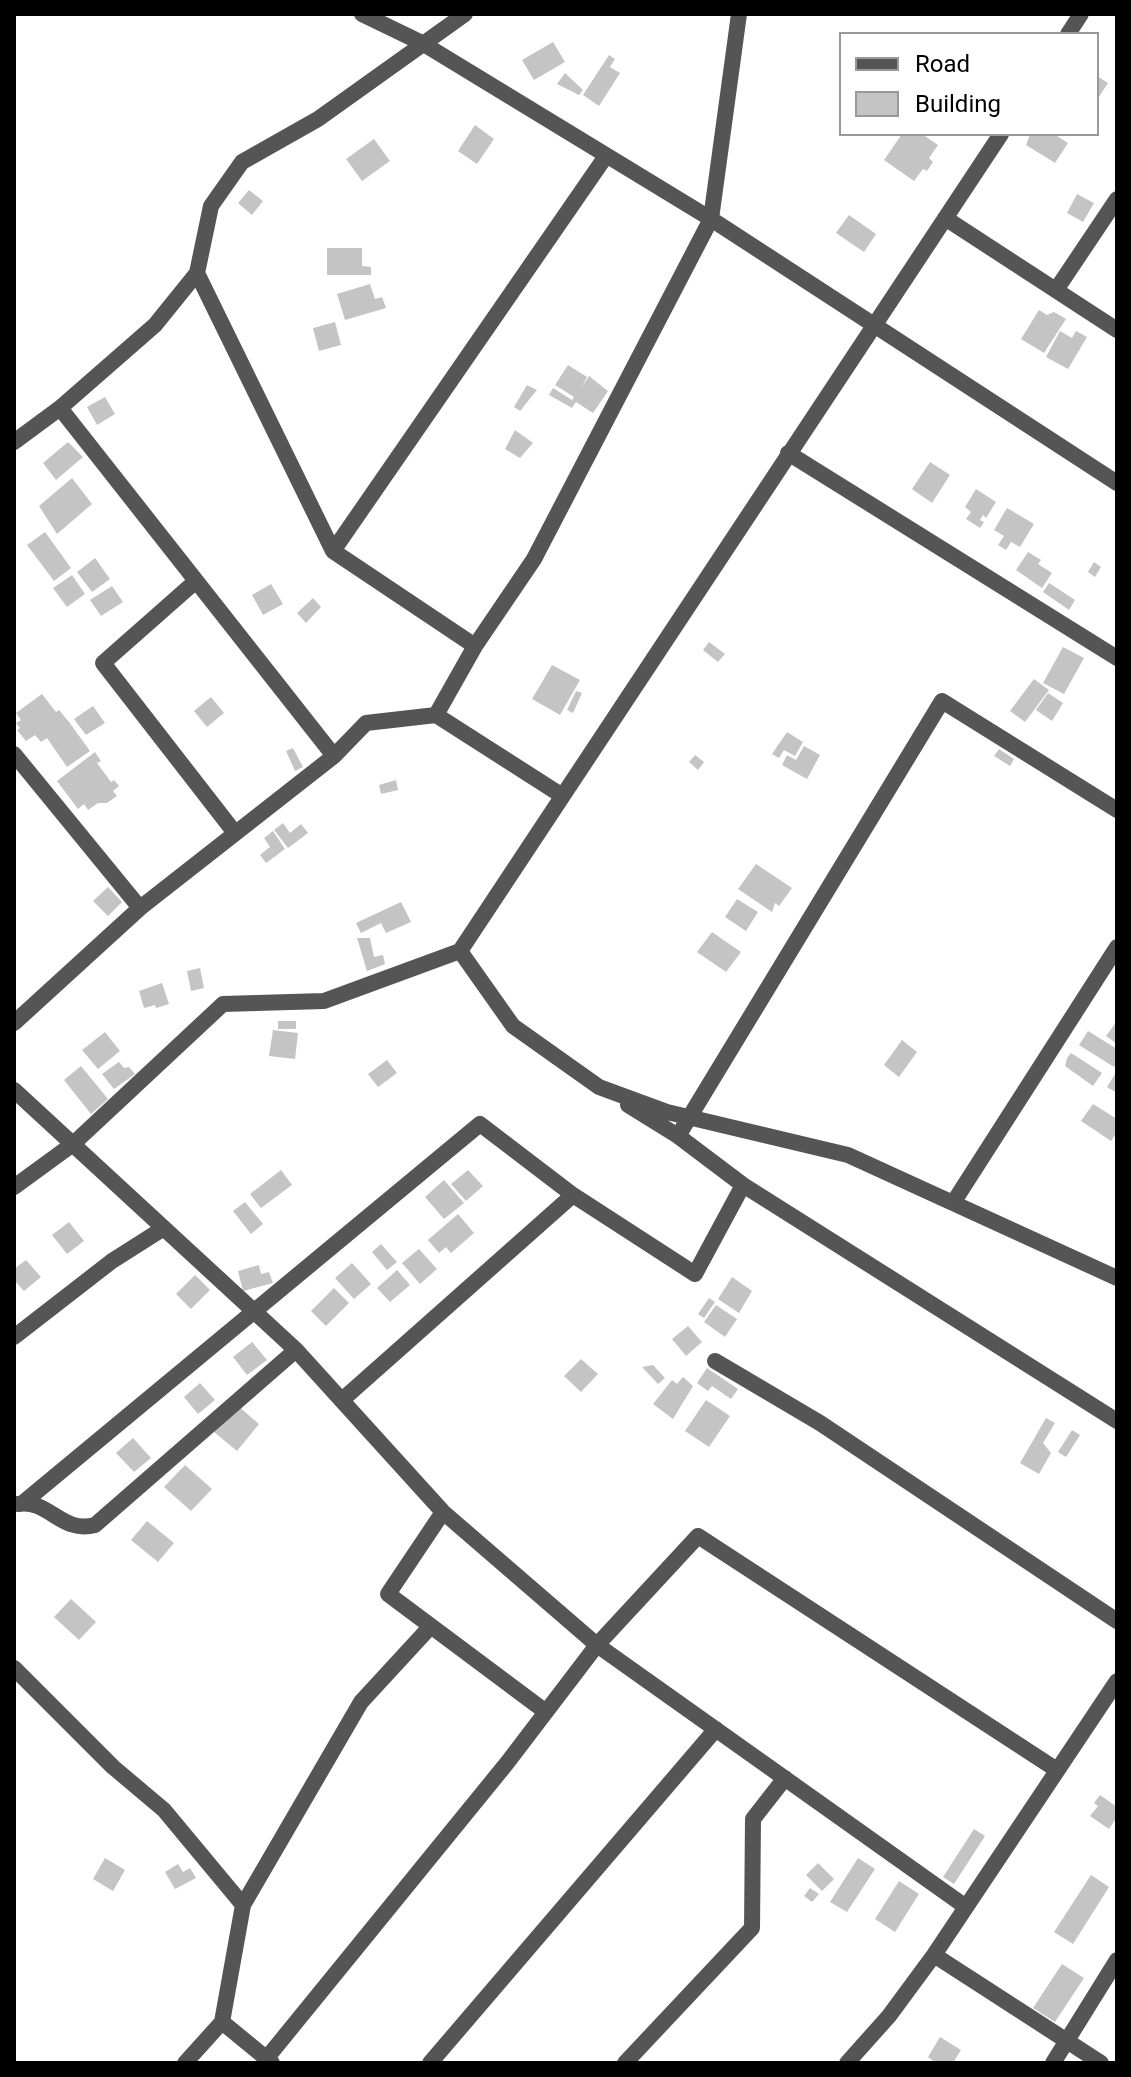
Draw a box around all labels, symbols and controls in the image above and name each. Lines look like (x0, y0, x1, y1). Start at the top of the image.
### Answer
legend (839, 32, 1099, 136)
text: Road (915, 50, 970, 78)
text: Building (915, 90, 1001, 118)

